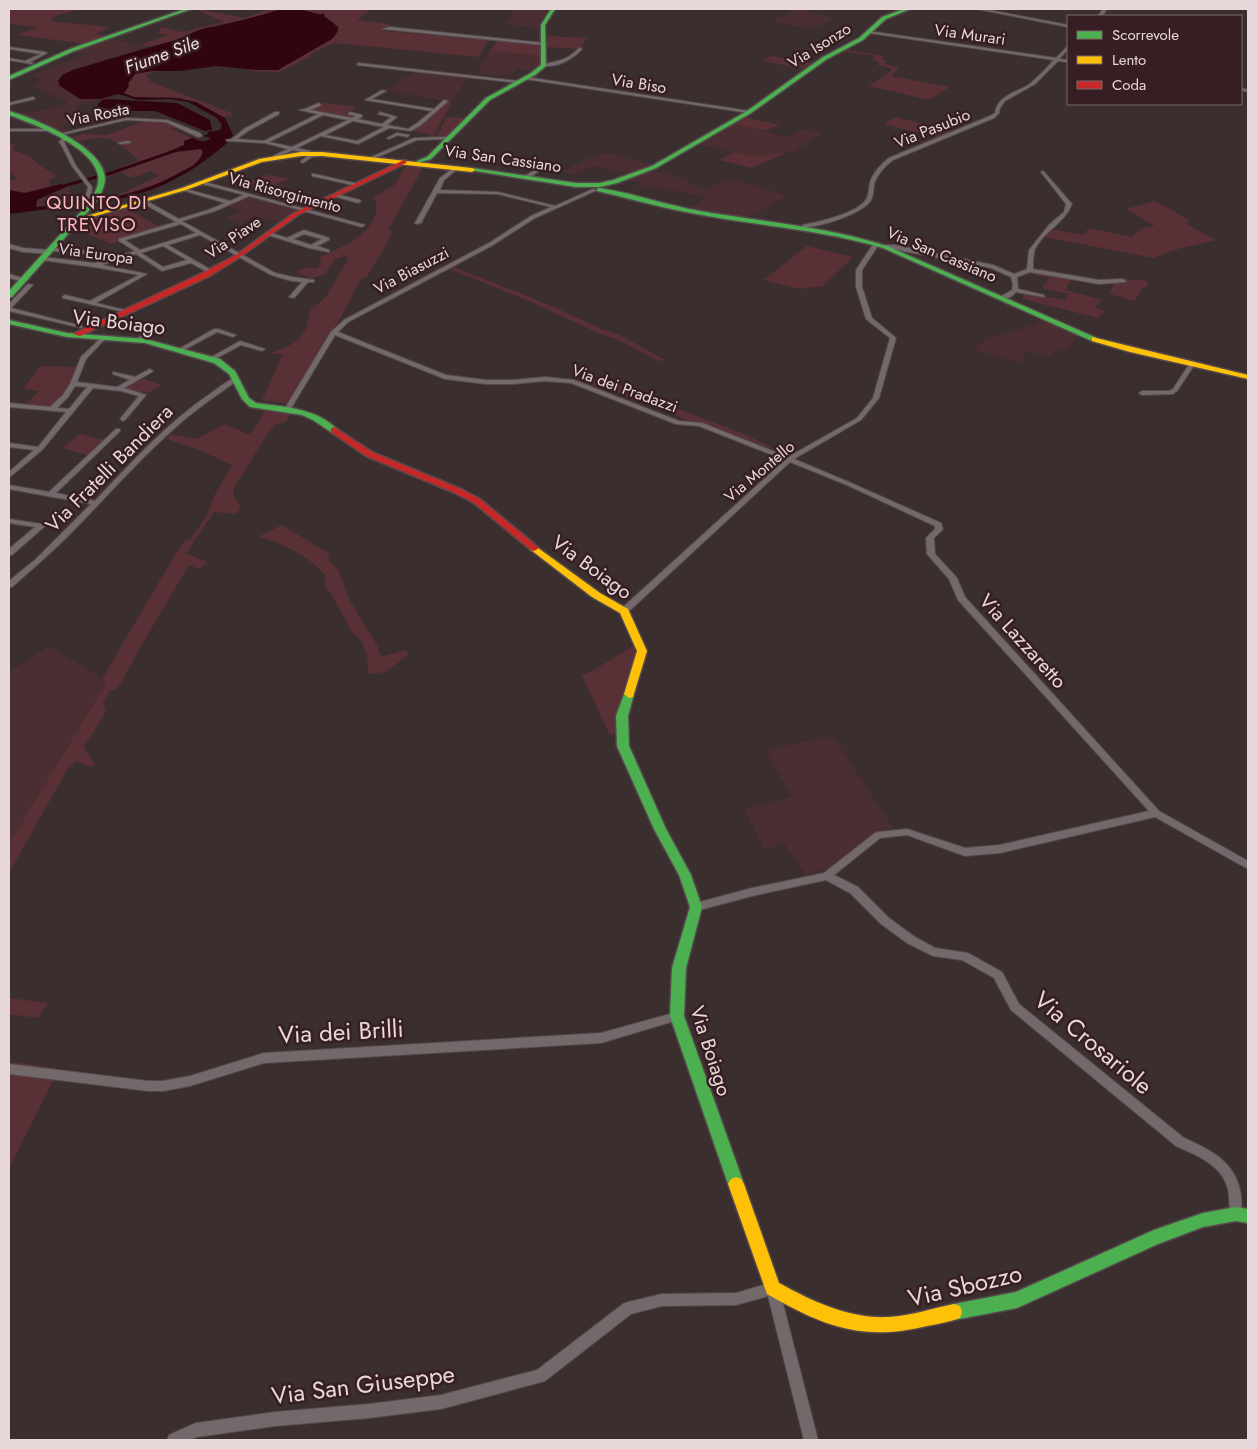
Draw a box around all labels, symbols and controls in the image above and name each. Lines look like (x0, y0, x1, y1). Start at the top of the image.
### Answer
legend (1067, 15, 1242, 105)
street label: Via Isonzo (783, 17, 856, 74)
street label: Via Murari (933, 18, 1007, 51)
text: Scorrevole (1112, 24, 1179, 46)
water label: Fiume Sile (121, 30, 203, 80)
text: Lento (1112, 49, 1146, 71)
street label: Via Biso (610, 68, 668, 99)
text: Coda (1112, 74, 1146, 96)
street label: Via Rosta (65, 97, 131, 132)
street label: Via Pasubio (891, 103, 974, 154)
street label: Via San Cassiano (443, 139, 563, 178)
street label: Via Risorgimento (226, 166, 344, 219)
district label: QUINTO DI TREVISO (46, 189, 148, 238)
street label: Via Piave (201, 210, 266, 265)
street label: Via San Cassiano (883, 221, 1001, 288)
street label: Via Europa (57, 237, 135, 270)
street label: Via Biasuzzi (370, 241, 453, 300)
street label: Via Boiago (71, 302, 167, 343)
street label: Via dei Pradazzi (569, 359, 681, 418)
street label: Via Fratelli Bandiera (39, 398, 180, 539)
street label: Via Montello (719, 435, 800, 508)
street label: Via Boiago (545, 528, 638, 607)
street label: Via Lazzaretto (972, 588, 1073, 695)
street label: Via Crosariole (1027, 983, 1160, 1103)
street label: Via Boiago (682, 1002, 739, 1100)
street label: Via dei Brilli (277, 1011, 405, 1052)
street label: Via Sbozzo (904, 1255, 1025, 1316)
street label: Via San Giuseppe (269, 1356, 457, 1413)

